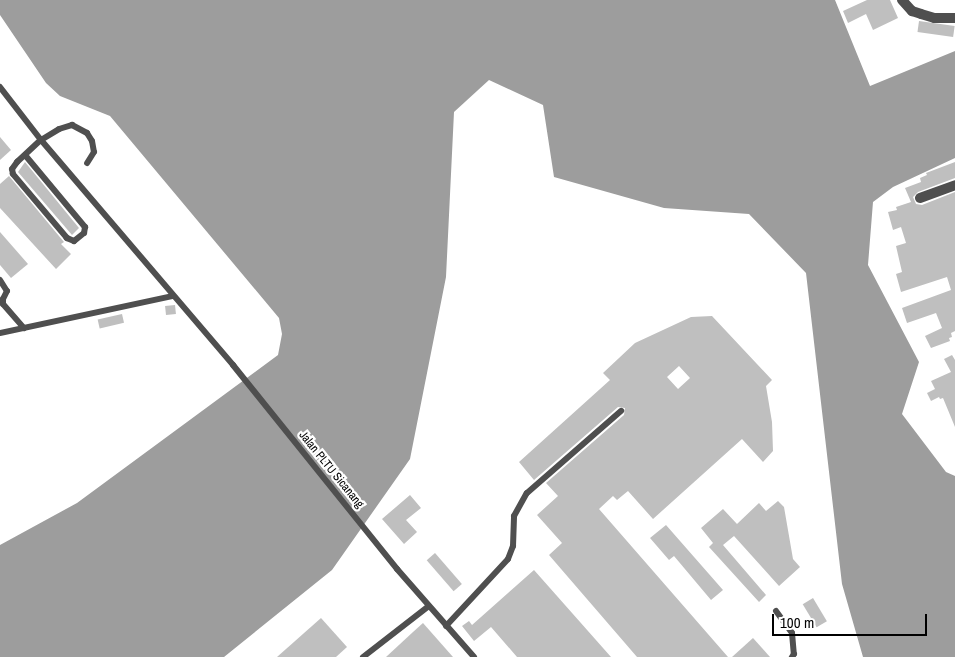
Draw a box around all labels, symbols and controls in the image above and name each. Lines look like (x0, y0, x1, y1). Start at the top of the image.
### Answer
street label: Jalan PLTU Sicanang (296, 429, 366, 511)
scale bar (775, 604, 930, 636)
text: 100 m (780, 612, 814, 633)

